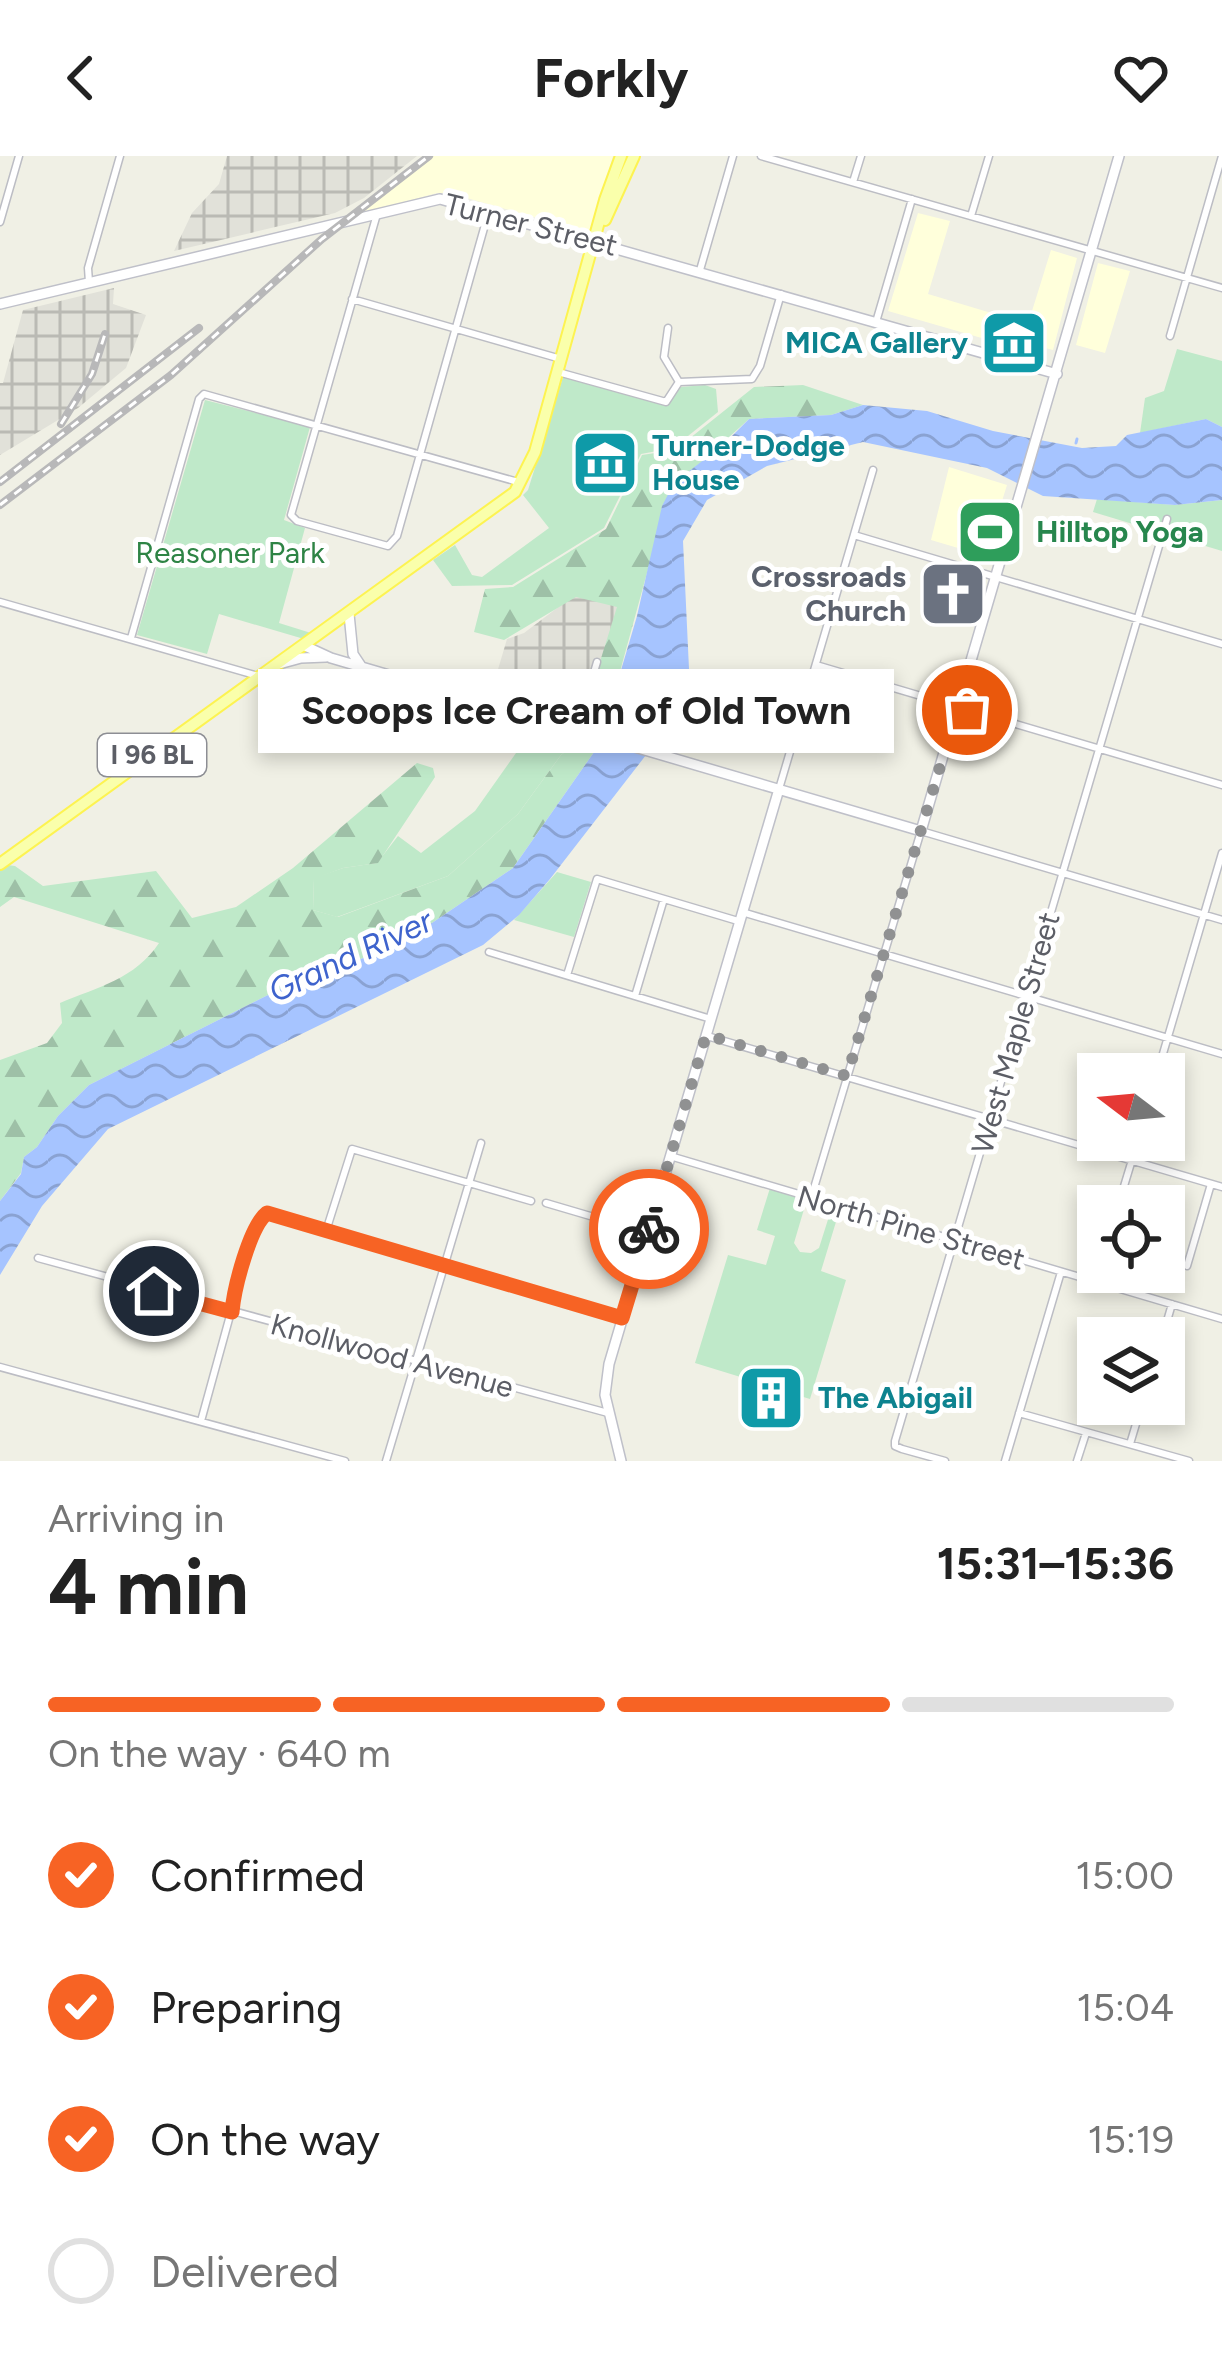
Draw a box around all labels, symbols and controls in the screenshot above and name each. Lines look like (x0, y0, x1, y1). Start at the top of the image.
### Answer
icon: back (48, 45, 114, 111)
icon: heart (1108, 45, 1174, 111)
text: Forkly (534, 46, 688, 111)
street label: Turner Street (441, 185, 621, 264)
museum icon: MICA Gallery (979, 308, 1049, 378)
place label: MICA Gallery (785, 324, 969, 361)
place label: Turner-Dodge House (652, 427, 845, 498)
museum icon: Turner-Dodge House (570, 428, 640, 498)
sports icon: Hilltop Yoga (955, 497, 1025, 567)
place label: Hilltop Yoga (1036, 513, 1204, 550)
park label: Reasoner Park (135, 534, 325, 571)
place label: Crossroads Church (751, 558, 906, 629)
church icon: Crossroads Church (918, 559, 988, 629)
pin (916, 659, 1018, 761)
callout: Scoops Ice Cream of Old Town (259, 668, 895, 752)
icon: bag (934, 677, 1000, 743)
text: Scoops Ice Cream of Old Town (301, 687, 851, 734)
road number: I 96 BL (98, 734, 206, 776)
water label: Grand River (262, 900, 440, 1010)
street label: West Maple Street (963, 908, 1068, 1158)
north arrow (1077, 1053, 1185, 1161)
map controls (1077, 1053, 1185, 1425)
courier (589, 1169, 709, 1289)
street label: North Pine Street (793, 1177, 1029, 1278)
button: locate (1077, 1185, 1185, 1293)
icon: bike (616, 1196, 682, 1262)
pin (103, 1240, 205, 1342)
icon: home (121, 1258, 187, 1324)
street label: Knollwood Avenue (267, 1305, 518, 1406)
button: layers (1077, 1317, 1185, 1425)
building icon: The Abigail (736, 1363, 806, 1433)
place label: The Abigail (818, 1379, 973, 1416)
text: Arriving in (48, 1495, 224, 1542)
text: 15:31–15:36 (937, 1536, 1174, 1590)
text: 4 min (48, 1540, 249, 1634)
text: On the way · 640 m (48, 1730, 391, 1777)
icon: check (48, 1842, 114, 1908)
text: Confirmed (150, 1848, 365, 1902)
text: 15:00 (1076, 1852, 1174, 1899)
icon: check (48, 1974, 114, 2040)
text: Preparing (150, 1980, 342, 2034)
text: 15:04 (1076, 1984, 1174, 2031)
icon: check (48, 2106, 114, 2172)
text: On the way (150, 2112, 380, 2166)
text: 15:19 (1087, 2116, 1174, 2163)
text: Delivered (150, 2244, 339, 2298)

